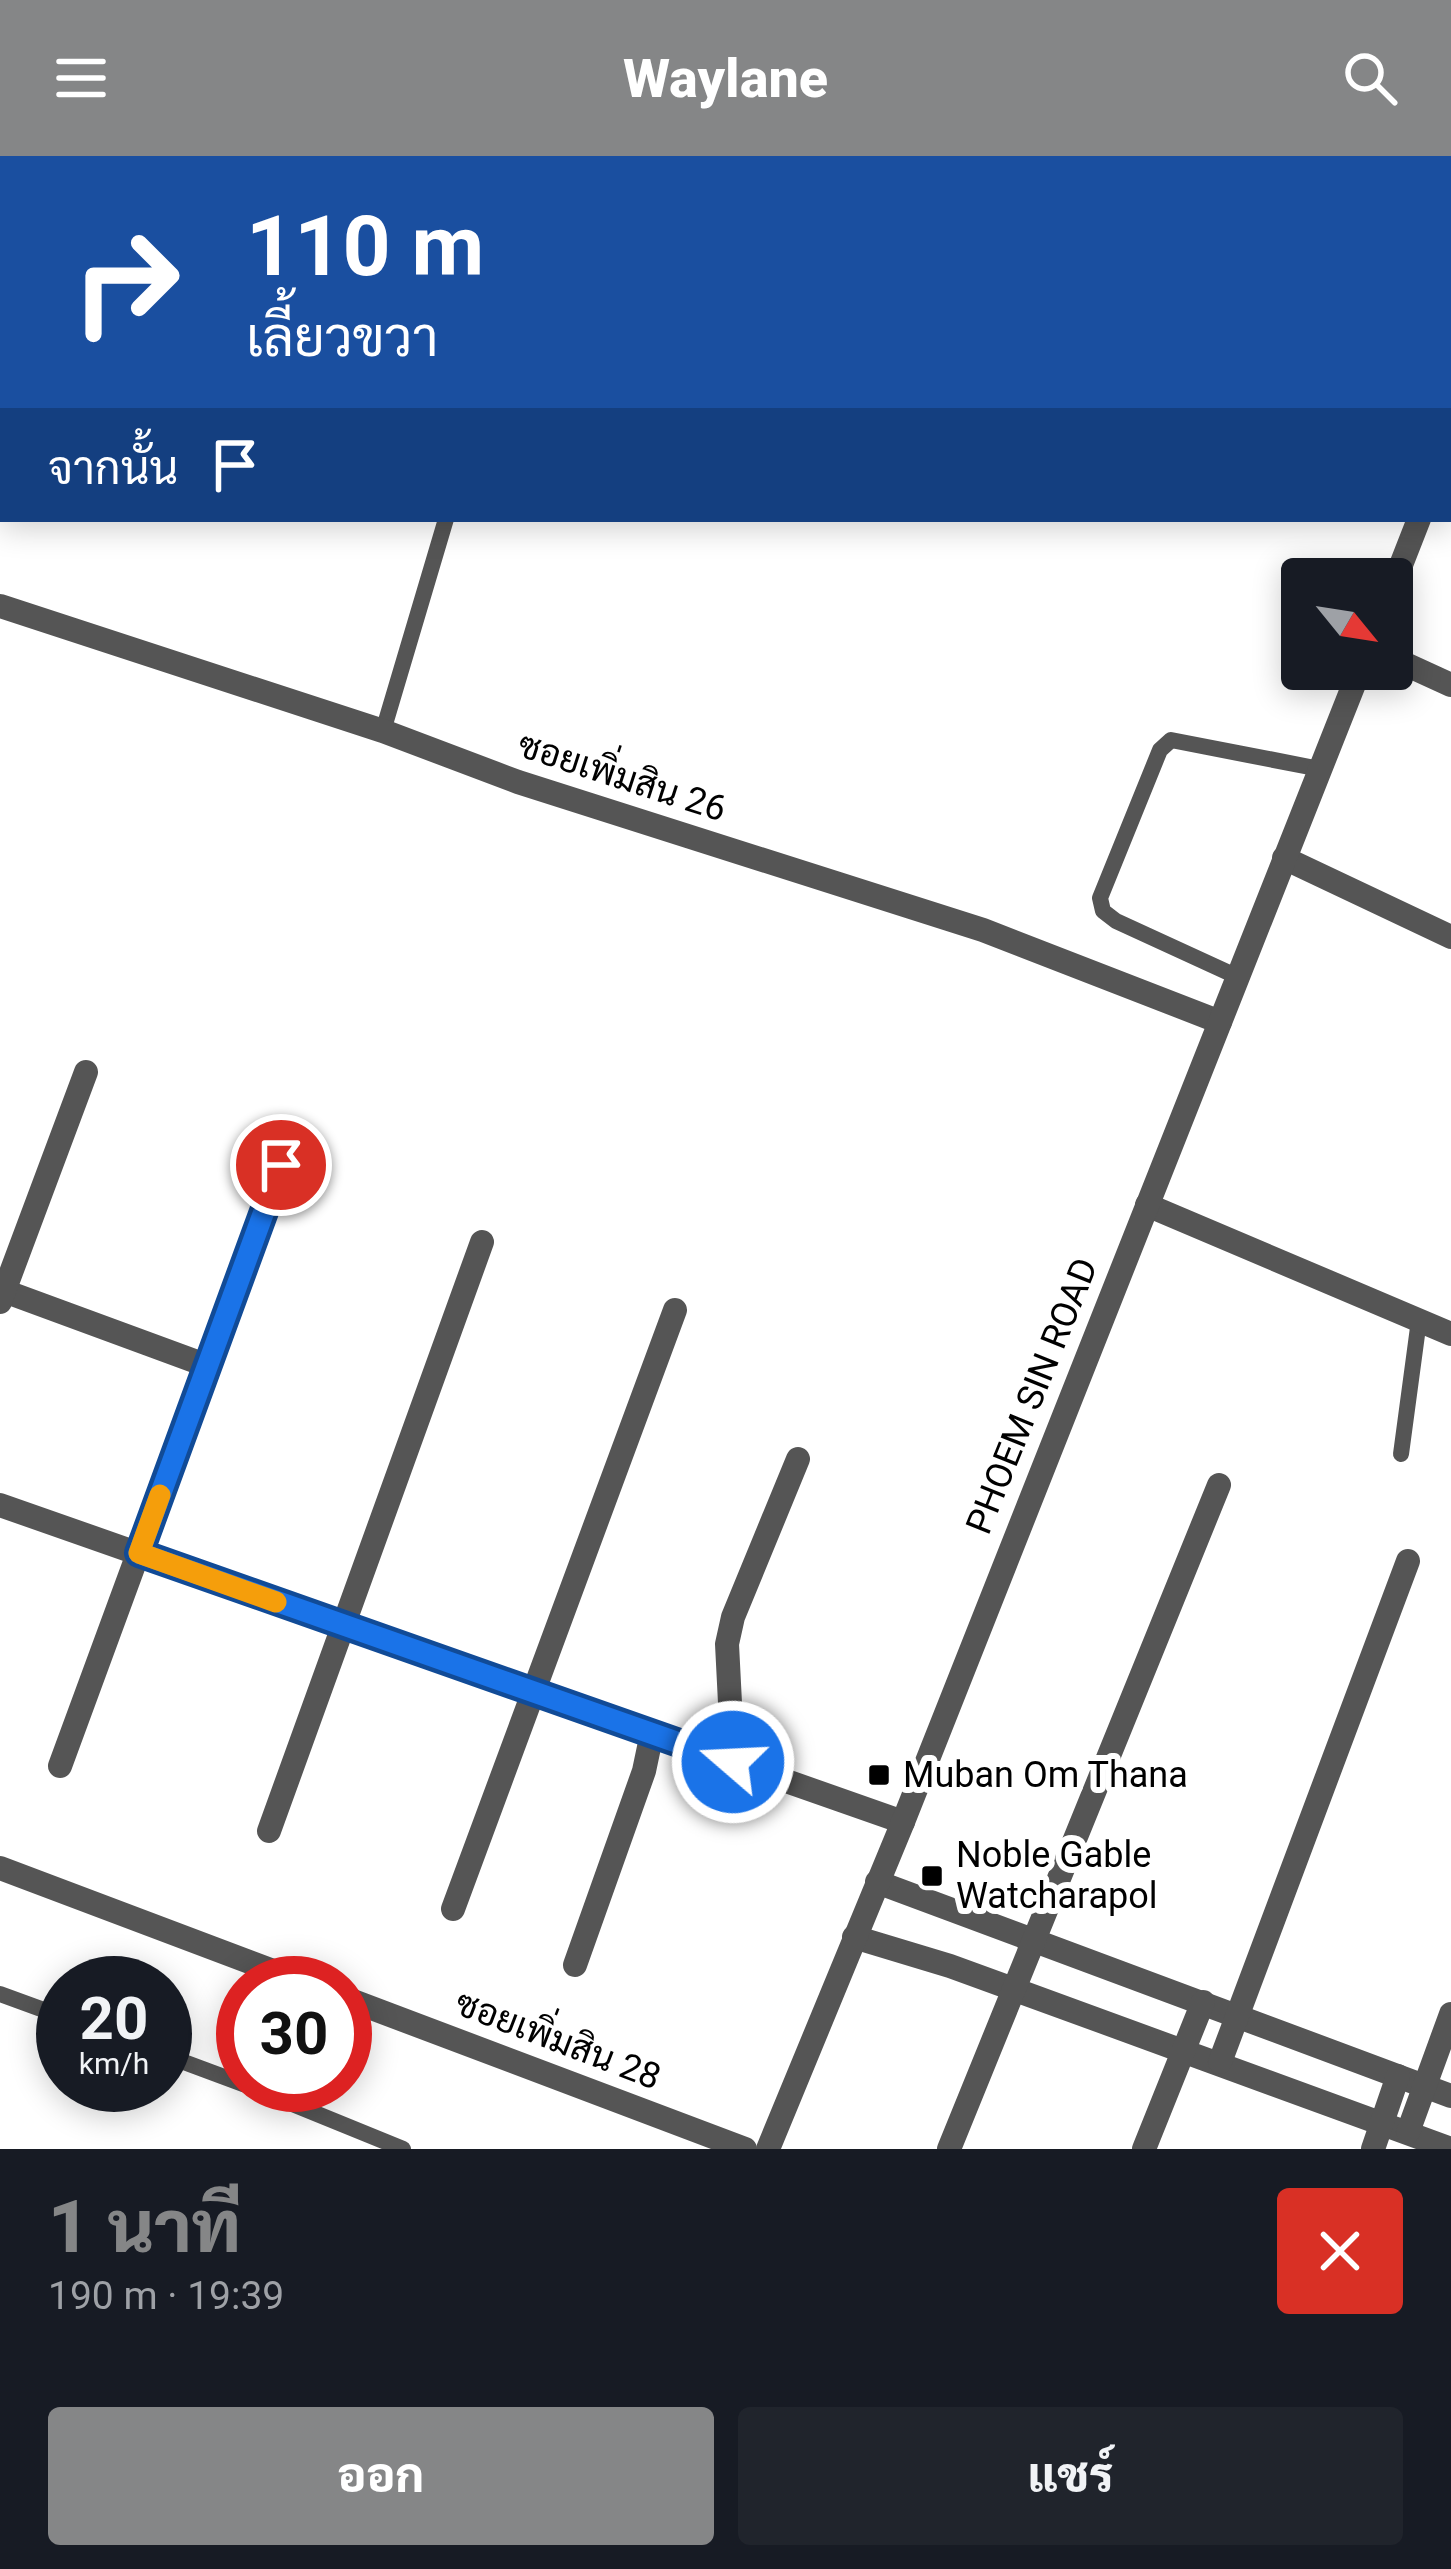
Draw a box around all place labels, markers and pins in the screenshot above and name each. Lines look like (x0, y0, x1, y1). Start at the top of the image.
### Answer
pin (230, 1114, 332, 1216)
place label: Muban Om Thana (903, 1754, 1188, 1796)
marker: Muban Om Thana (866, 1762, 892, 1788)
place label: Noble Gable Watcharapol (956, 1834, 1158, 1917)
marker: Noble Gable Watcharapol (919, 1863, 945, 1889)

